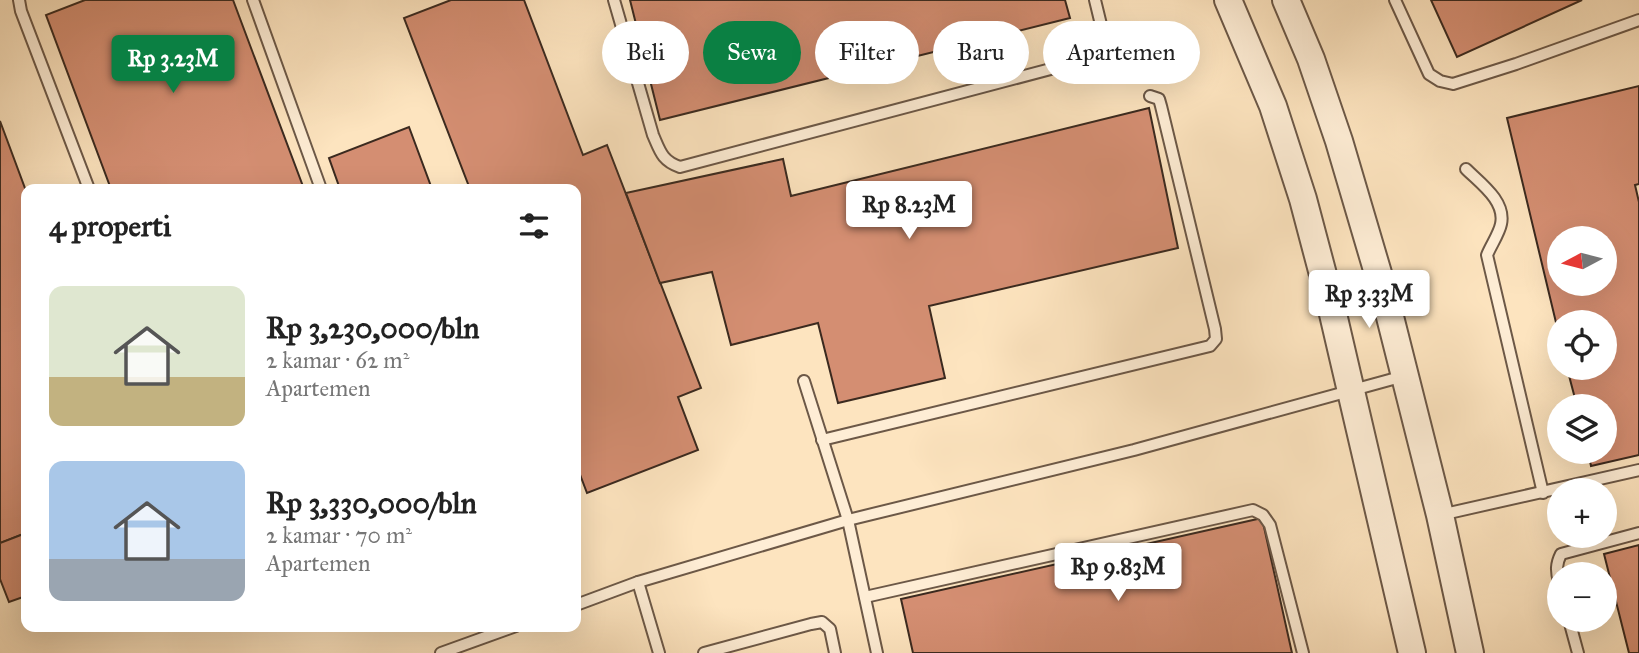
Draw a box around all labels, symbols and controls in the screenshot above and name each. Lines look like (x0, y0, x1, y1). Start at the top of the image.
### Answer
chip: Beli (602, 21, 689, 84)
chip: Sewa (703, 21, 801, 84)
chip: Filter (815, 21, 919, 84)
chip: Baru (933, 21, 1029, 84)
chip: Apartemen (1043, 21, 1200, 84)
pin: Rp 3.23M (101, 36, 245, 95)
text: Rp 3.23M (128, 44, 218, 72)
pin: Rp 8.23M (837, 182, 981, 241)
text: Rp 8.23M (862, 190, 956, 218)
icon: filters (515, 207, 553, 245)
text: 4 properti (49, 208, 171, 244)
north arrow (1547, 226, 1617, 296)
map controls (1547, 226, 1617, 632)
pin: Rp 3.33M (1297, 270, 1441, 330)
text: Rp 3.33M (1325, 279, 1413, 307)
text: Rp 3,230,000/bln (266, 310, 480, 346)
button: locate (1547, 310, 1617, 380)
icon: home (105, 314, 189, 398)
text: 2 kamar · 62 m² (266, 346, 409, 374)
text: Apartemen (266, 374, 370, 402)
button: layers (1547, 394, 1617, 464)
button: + (1547, 478, 1617, 548)
text: Rp 3,330,000/bln (266, 485, 477, 521)
icon: home (105, 489, 189, 573)
text: 2 kamar · 70 m² (266, 521, 412, 549)
pin: Rp 9.83M (1046, 544, 1190, 603)
text: Apartemen (266, 549, 370, 577)
text: Rp 9.83M (1071, 552, 1165, 580)
button: − (1547, 562, 1617, 632)

